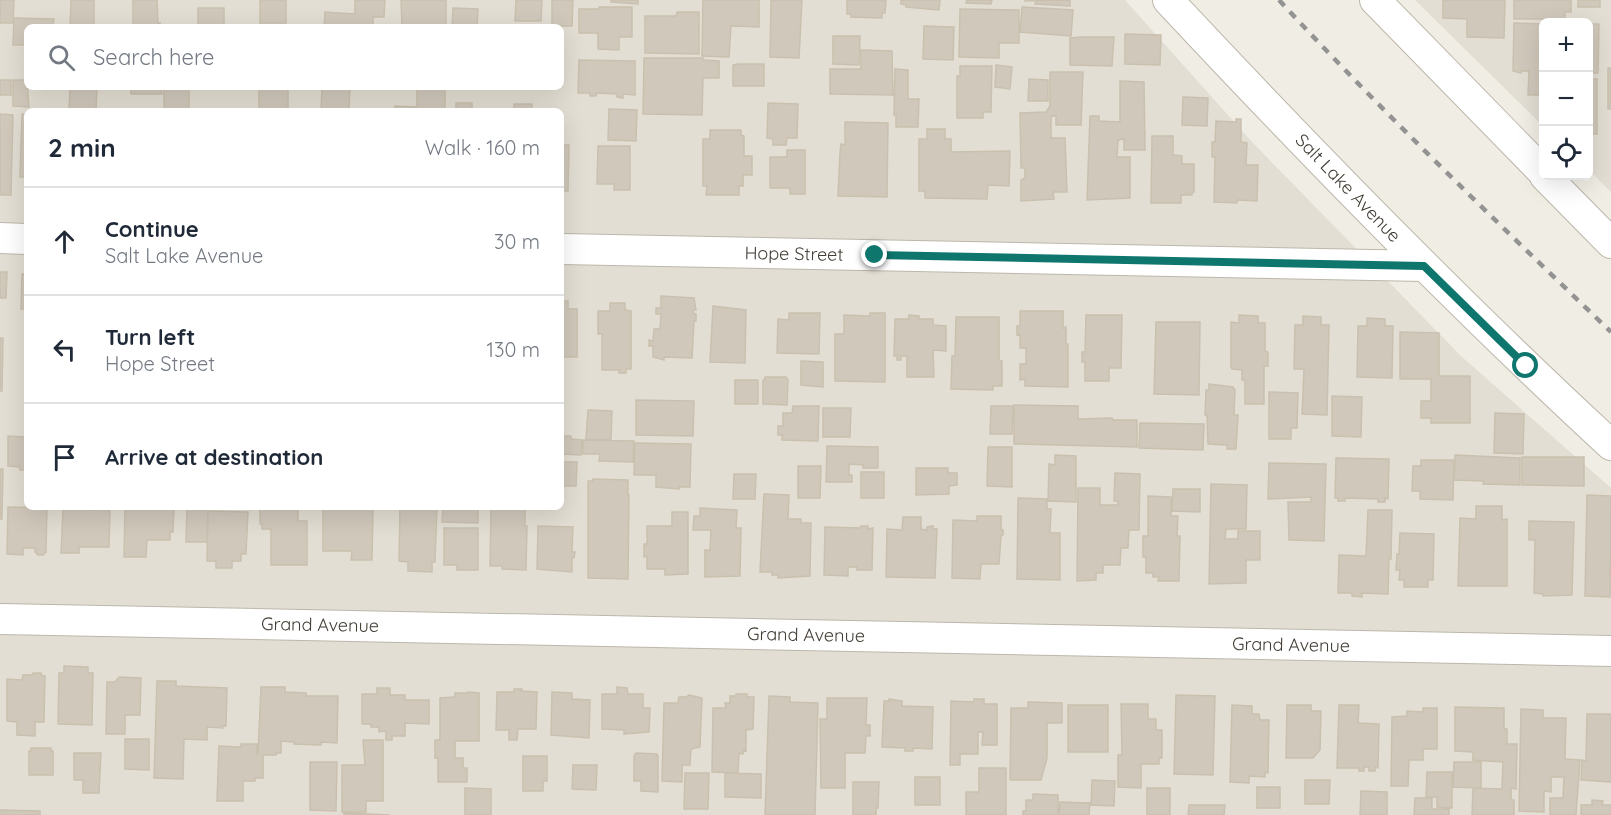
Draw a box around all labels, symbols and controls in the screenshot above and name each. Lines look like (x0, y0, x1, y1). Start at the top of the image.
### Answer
map controls (1539, 18, 1593, 180)
button: + (1539, 18, 1593, 72)
search box (24, 24, 564, 90)
icon: search (45, 41, 78, 74)
text: Search here (93, 43, 214, 71)
button: − (1539, 72, 1593, 126)
button: locate (1539, 126, 1593, 180)
street label: Salt Lake Avenue (1291, 128, 1406, 247)
text: 2 min (48, 131, 116, 164)
text: Walk · 160 m (425, 135, 540, 160)
text: Continue (105, 215, 199, 243)
icon: ahead (48, 225, 81, 258)
text: 30 m (494, 229, 540, 254)
street label: Hope Street (744, 241, 844, 266)
route end (861, 241, 887, 267)
text: Salt Lake Avenue (105, 243, 263, 268)
text: Turn left (105, 323, 195, 351)
icon: left (48, 333, 81, 366)
text: 130 m (487, 337, 540, 362)
text: Hope Street (105, 351, 215, 376)
route start (1512, 352, 1538, 378)
icon: arrive (48, 441, 81, 474)
text: Arrive at destination (105, 443, 323, 471)
street label: Grand Avenue (261, 612, 379, 637)
street label: Grand Avenue (747, 622, 865, 647)
street label: Grand Avenue (1232, 632, 1350, 657)

